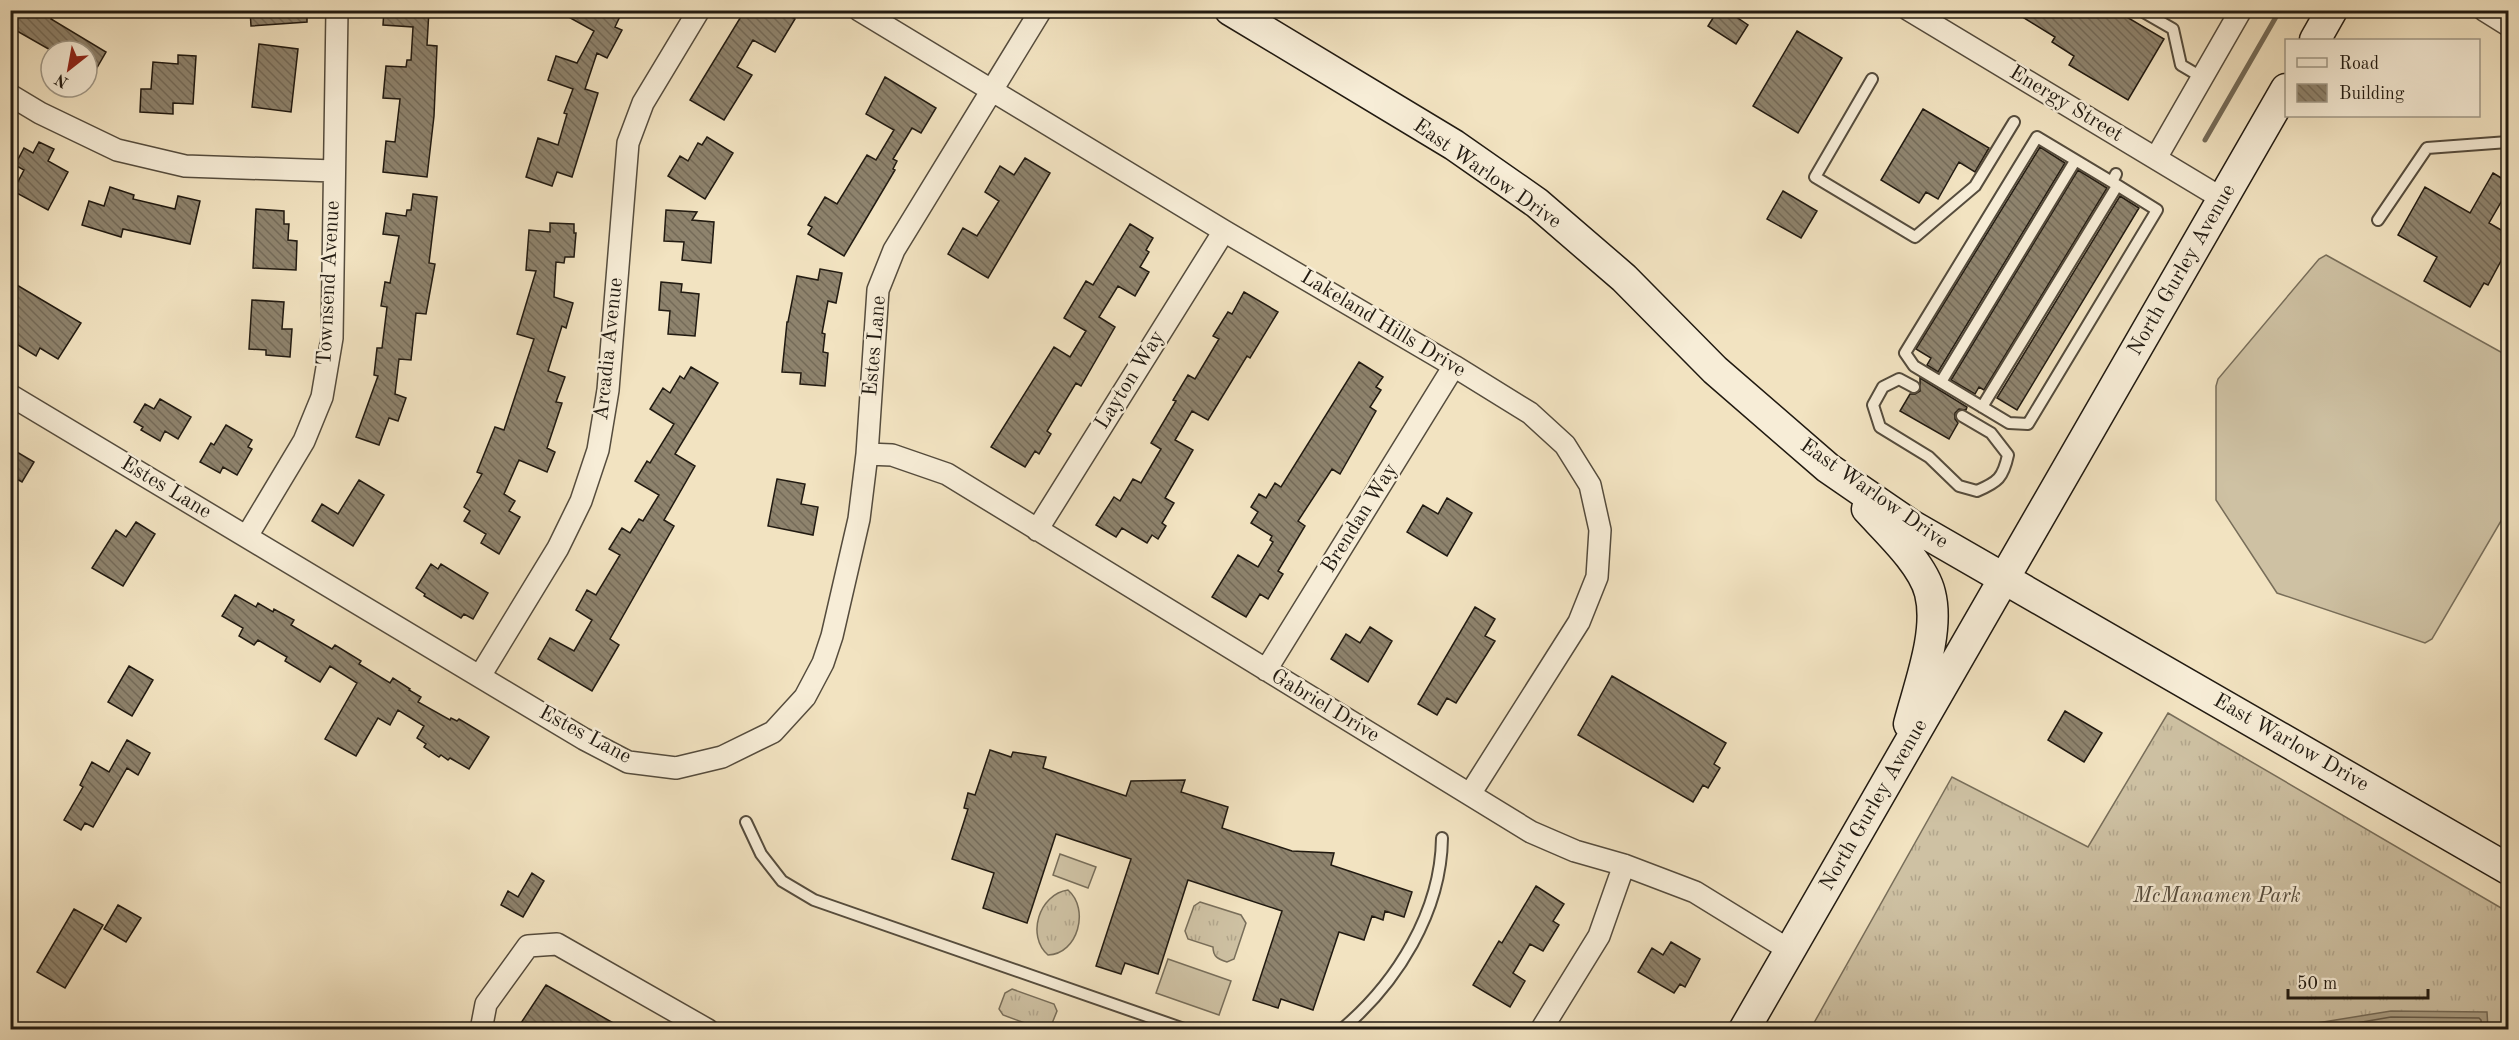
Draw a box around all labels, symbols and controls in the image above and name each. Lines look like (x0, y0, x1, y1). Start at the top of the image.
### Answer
north arrow (39, 39, 99, 99)
legend (2285, 39, 2480, 117)
text: Road (2339, 55, 2379, 73)
street label: Energy Street (2006, 62, 2126, 146)
text: N (52, 70, 72, 90)
text: Building (2339, 85, 2405, 103)
street label: East Warlow Drive (1409, 115, 1565, 233)
street label: North Gurley Avenue (2124, 181, 2240, 359)
street label: Townsend Avenue (314, 200, 344, 366)
street label: Lakeland Hills Drive (1297, 267, 1469, 381)
street label: Arcadia Avenue (591, 276, 627, 422)
street label: Estes Lane (860, 295, 890, 397)
street label: Layton Way (1091, 327, 1169, 433)
street label: East Warlow Drive (1796, 435, 1952, 553)
street label: Estes Lane (117, 453, 215, 523)
street label: Brendan Way (1318, 460, 1402, 576)
street label: Gabriel Drive (1267, 666, 1383, 746)
street label: East Warlow Drive (2210, 690, 2372, 796)
street label: Estes Lane (535, 702, 635, 768)
street label: North Gurley Avenue (1816, 716, 1932, 894)
park label: McManamen Park (2132, 886, 2301, 907)
scale bar (2288, 962, 2428, 1000)
text: 50 m (2297, 975, 2337, 993)

